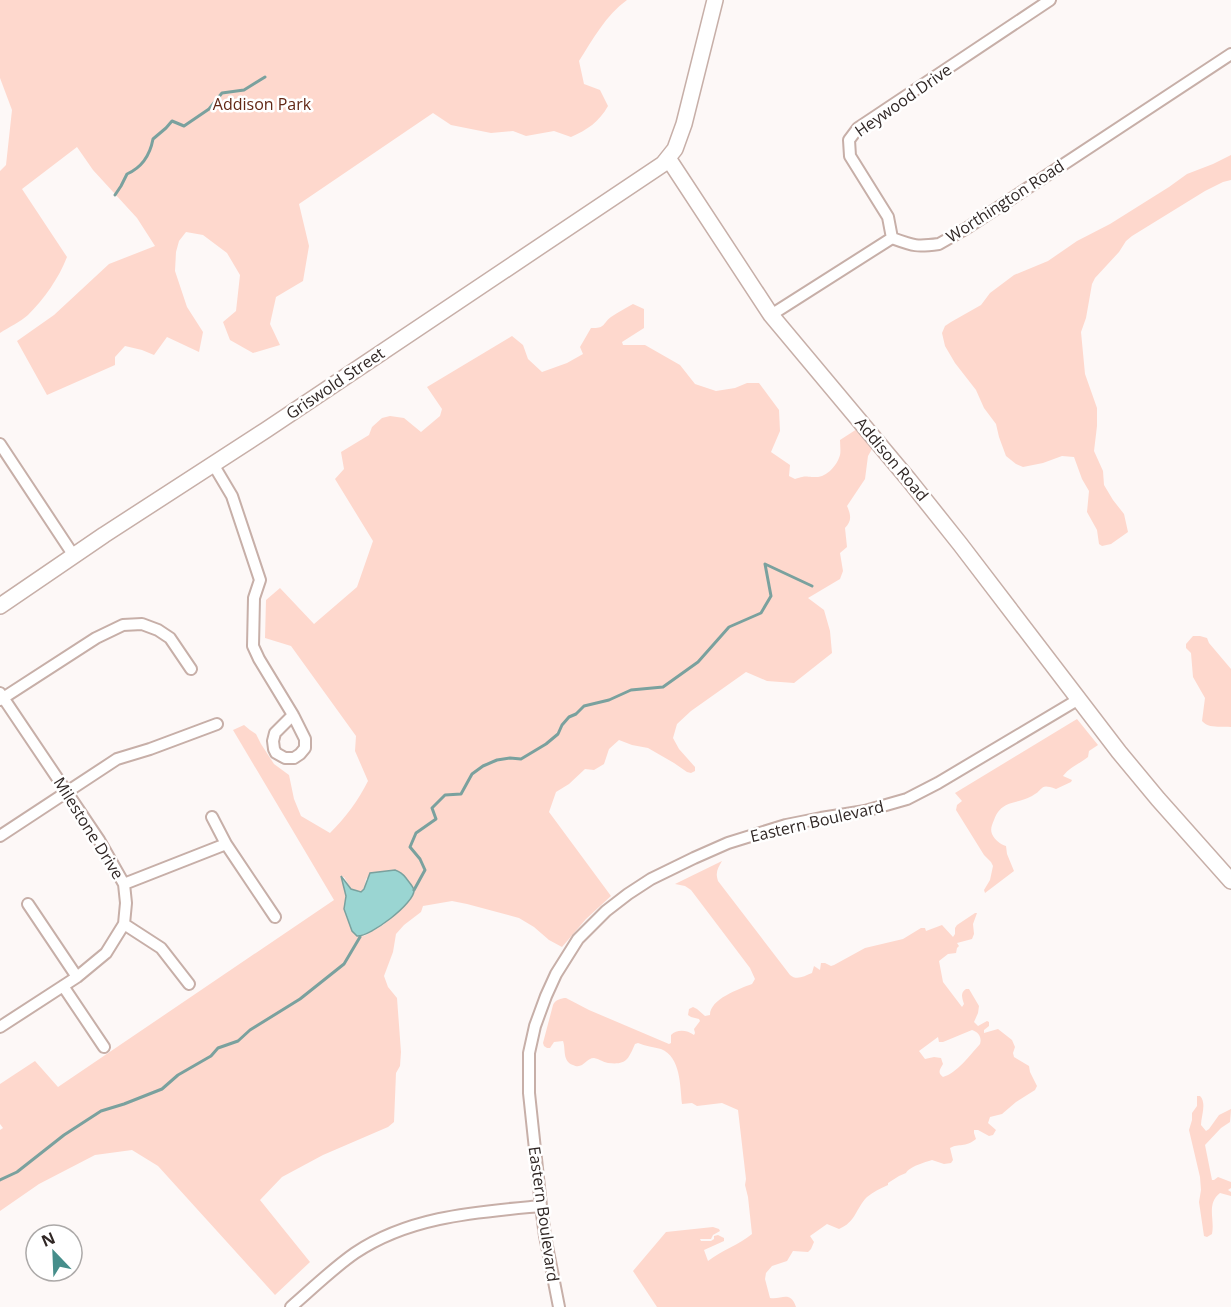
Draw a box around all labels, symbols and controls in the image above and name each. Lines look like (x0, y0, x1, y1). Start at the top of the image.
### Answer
street label: Heywood Drive (850, 58, 956, 142)
park label: Addison Park (213, 93, 312, 115)
street label: Worthington Road (942, 155, 1068, 247)
street label: Griswold Street (281, 342, 389, 424)
street label: Addison Road (850, 412, 934, 506)
street label: Milestone Drive (49, 773, 129, 883)
street label: Eastern Boulevard (748, 795, 886, 847)
street label: Eastern Boulevard (524, 1145, 564, 1283)
north arrow (24, 1223, 84, 1283)
text: N (38, 1227, 58, 1252)

